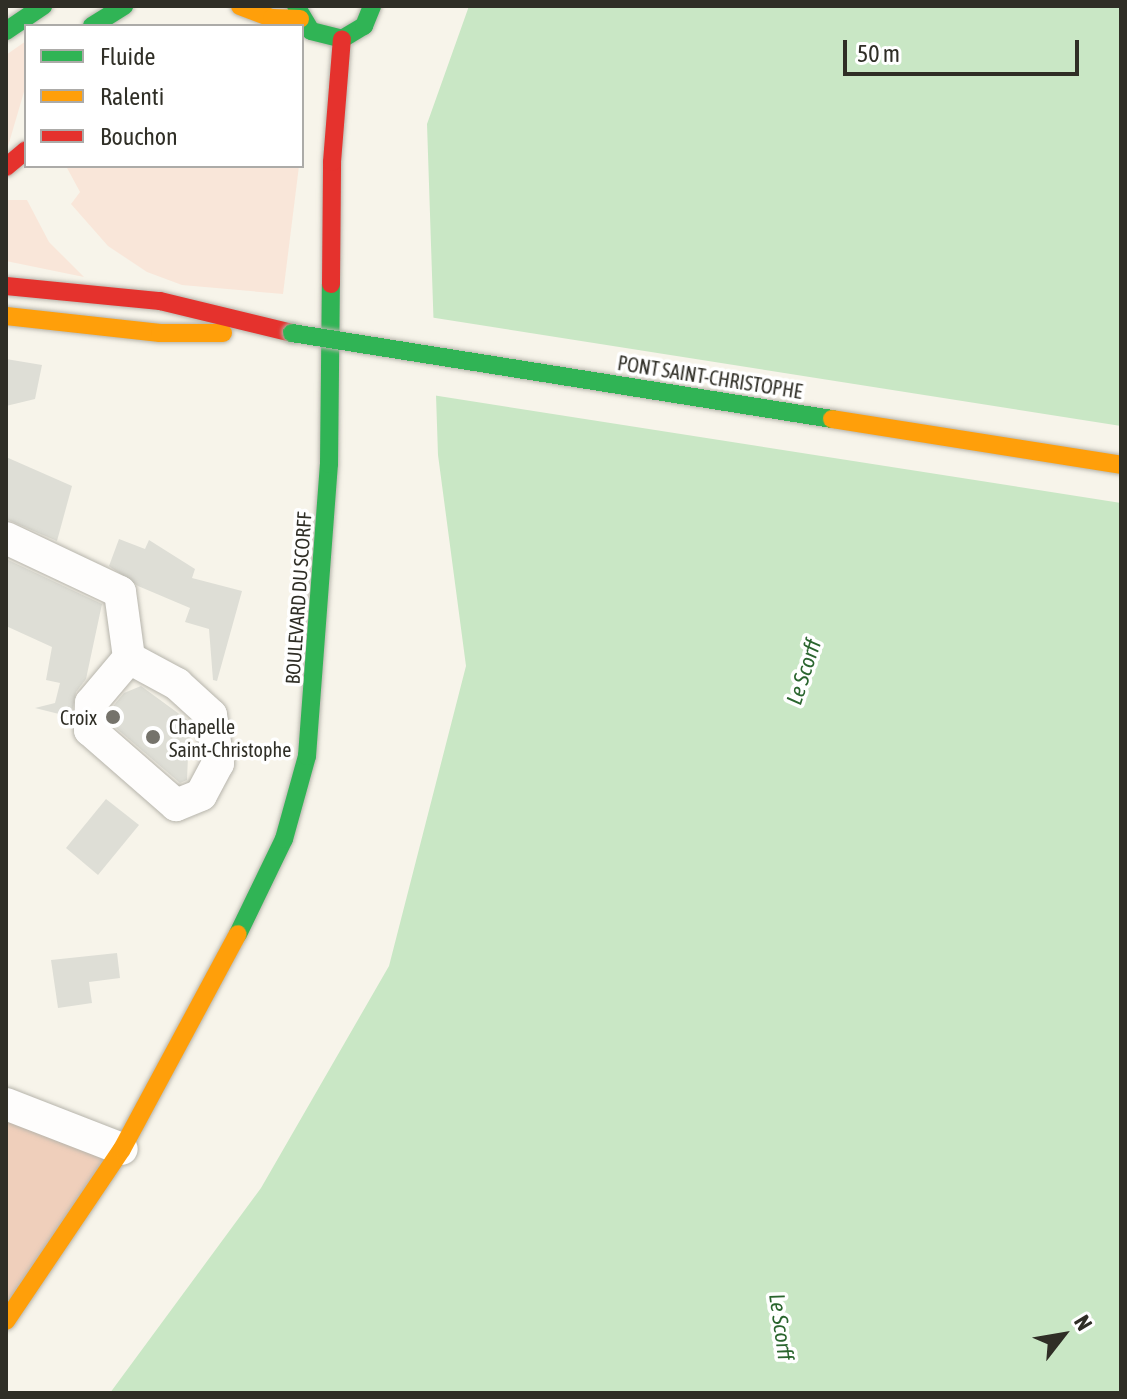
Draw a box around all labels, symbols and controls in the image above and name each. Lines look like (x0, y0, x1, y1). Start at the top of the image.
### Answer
legend (24, 24, 304, 168)
scale bar (847, 24, 1083, 74)
text: 50 m (857, 40, 900, 67)
text: Fluide (100, 43, 155, 70)
text: Ralenti (100, 83, 164, 110)
text: Bouchon (100, 123, 178, 150)
street label: PONT SAINT-CHRISTOPHE (616, 351, 804, 403)
street label: BOULEVARD DU SCORFF (280, 511, 316, 685)
water label: Le Scorff (781, 636, 827, 708)
place label: Croix (60, 705, 97, 729)
marker: Croix (104, 708, 122, 726)
place label: Chapelle Saint-Christophe (169, 714, 291, 761)
marker: Chapelle Saint-Christophe (144, 728, 162, 746)
water label: Le Scorff (763, 1292, 799, 1362)
north arrow (1023, 1295, 1103, 1375)
text: N (1069, 1310, 1098, 1335)

